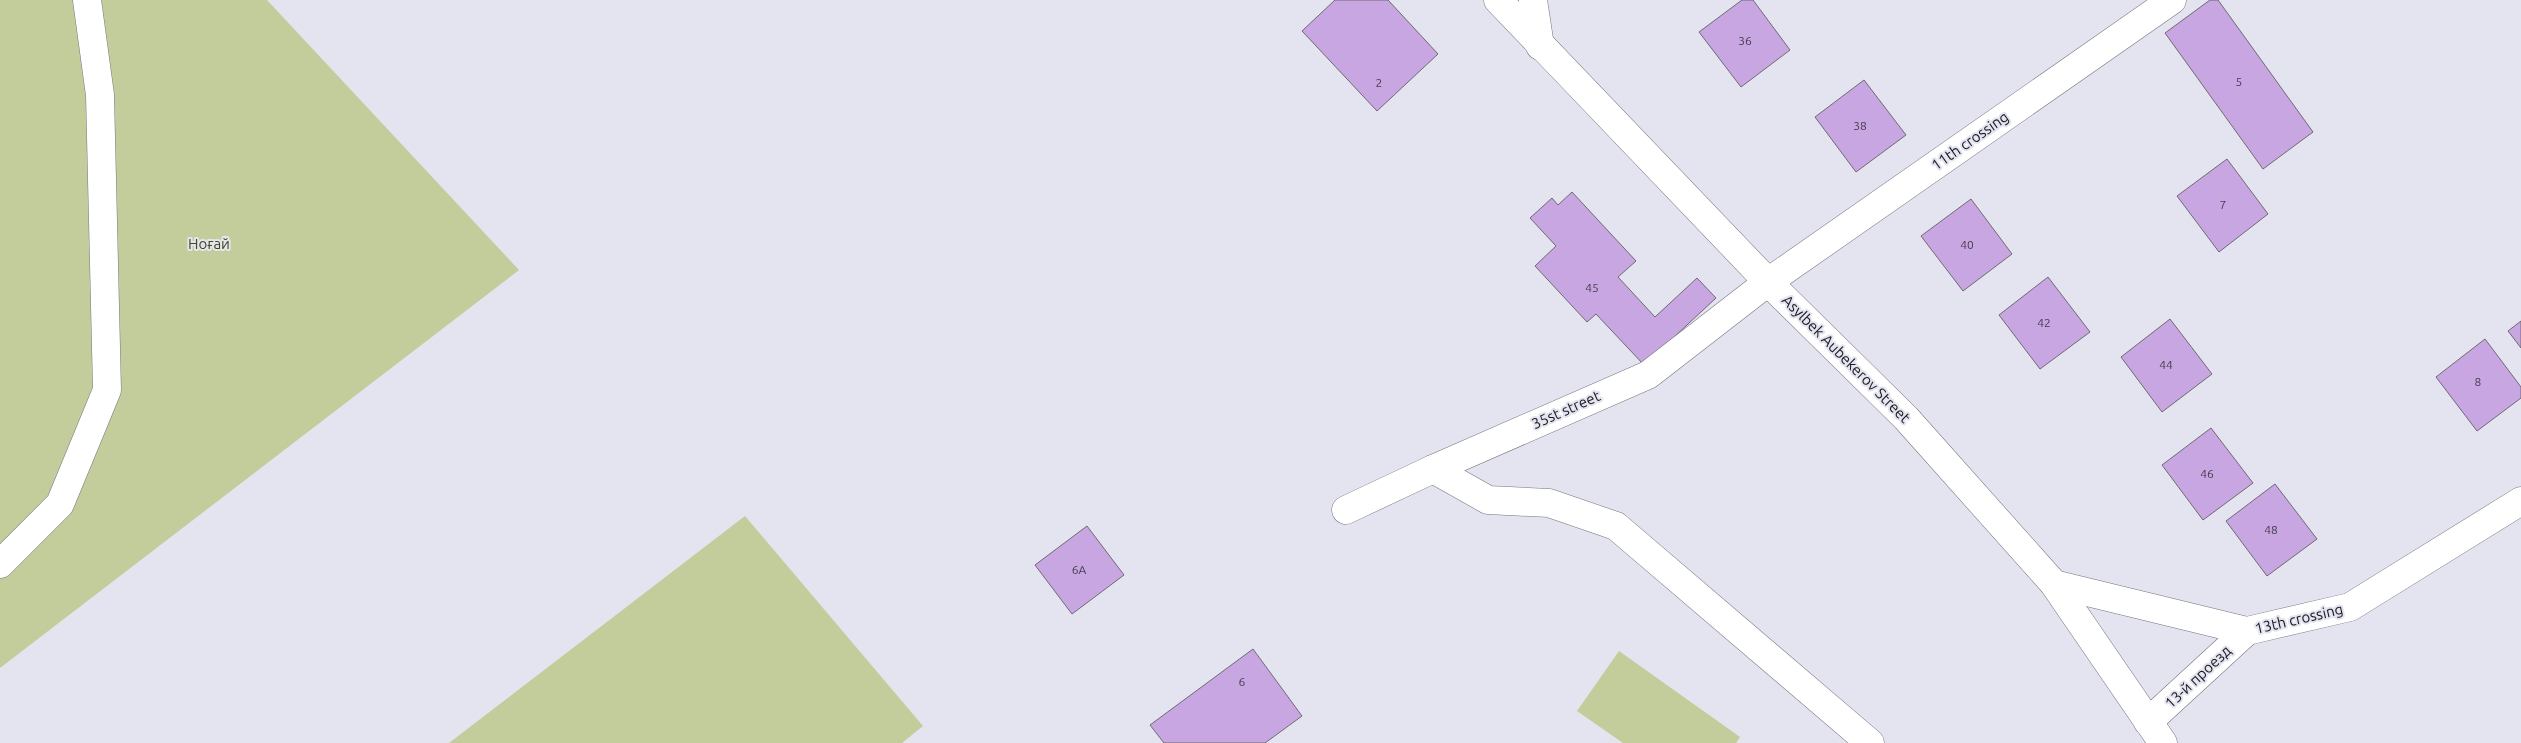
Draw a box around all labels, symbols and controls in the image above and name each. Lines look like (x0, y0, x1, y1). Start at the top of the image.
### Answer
house number: 36 (1738, 34, 1752, 47)
house number: 5 (2236, 75, 2242, 88)
house number: 2 (1376, 76, 1382, 89)
street label: 11th crossing (1928, 108, 2011, 173)
house number: 38 (1853, 119, 1867, 132)
house number: 7 (2220, 198, 2226, 211)
park label: Ноғай (188, 235, 230, 252)
house number: 40 (1960, 238, 1974, 251)
house number: 45 (1585, 281, 1599, 294)
street label: Asylbek Aubekerov Street (1779, 291, 1914, 426)
house number: 42 (2037, 316, 2051, 329)
house number: 44 (2159, 358, 2173, 371)
house number: 8 (2475, 375, 2482, 388)
street label: 35st street (1529, 387, 1603, 432)
house number: 46 (2200, 467, 2214, 480)
house number: 48 (2264, 523, 2278, 536)
house number: 6А (1072, 563, 1086, 576)
street label: 13th crossing (2253, 600, 2345, 637)
street label: 13-й проезд (2161, 642, 2234, 712)
house number: 6 (1239, 675, 1246, 688)

